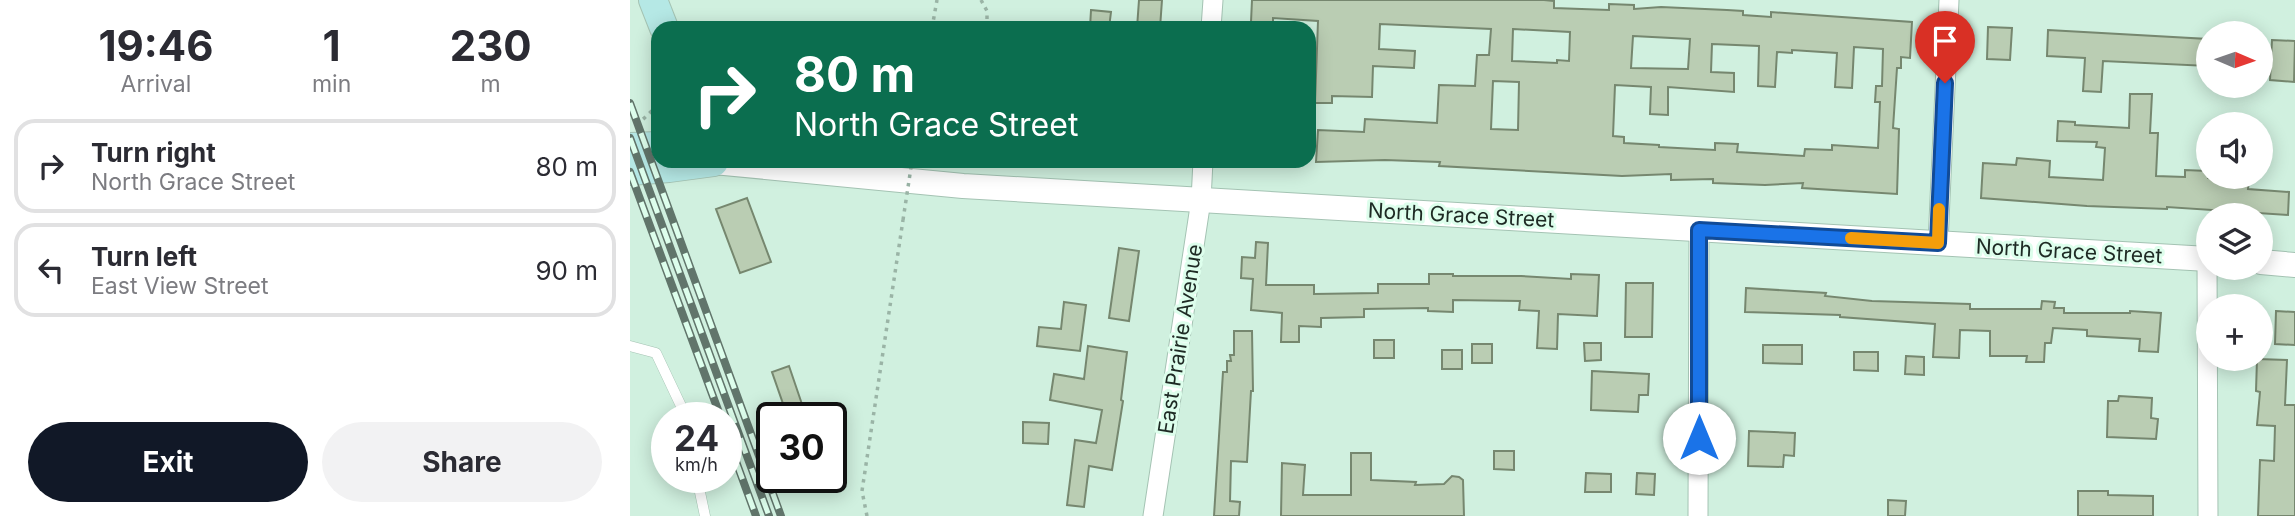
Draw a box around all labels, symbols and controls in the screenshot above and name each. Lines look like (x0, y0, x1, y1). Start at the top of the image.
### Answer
pin (1915, 11, 1975, 83)
text: 19:46 (98, 20, 214, 71)
text: 1 (323, 20, 341, 71)
text: 230 (450, 20, 532, 71)
north arrow (2196, 21, 2273, 98)
map controls (2196, 21, 2273, 371)
icon: arrive (1926, 22, 1964, 60)
text: 80 m (794, 45, 915, 104)
icon: right (679, 49, 770, 140)
text: Arrival (121, 70, 191, 98)
text: min (312, 70, 351, 98)
text: m (481, 70, 501, 98)
text: North Grace Street (794, 105, 1078, 144)
button: sound (2196, 112, 2273, 189)
text: Turn right (91, 137, 216, 168)
icon: right (32, 147, 70, 185)
text: 80 m (535, 151, 598, 182)
text: North Grace Street (91, 168, 295, 196)
street label: North Grace Street (1367, 198, 1555, 232)
button: layers (2196, 203, 2273, 280)
street label: North Grace Street (1975, 234, 2163, 268)
text: Turn left (91, 241, 197, 272)
street label: East Prairie Avenue (1153, 242, 1207, 436)
icon: left (32, 251, 70, 289)
text: 90 m (535, 255, 598, 286)
text: East View Street (91, 272, 269, 300)
button: + (2196, 294, 2273, 371)
position arrow (1662, 401, 1736, 475)
speed limit sign: 30 (756, 402, 847, 493)
text: 24 (674, 417, 719, 459)
button: Exit (28, 422, 308, 502)
button: Share (322, 422, 602, 502)
text: km/h (675, 454, 718, 475)

